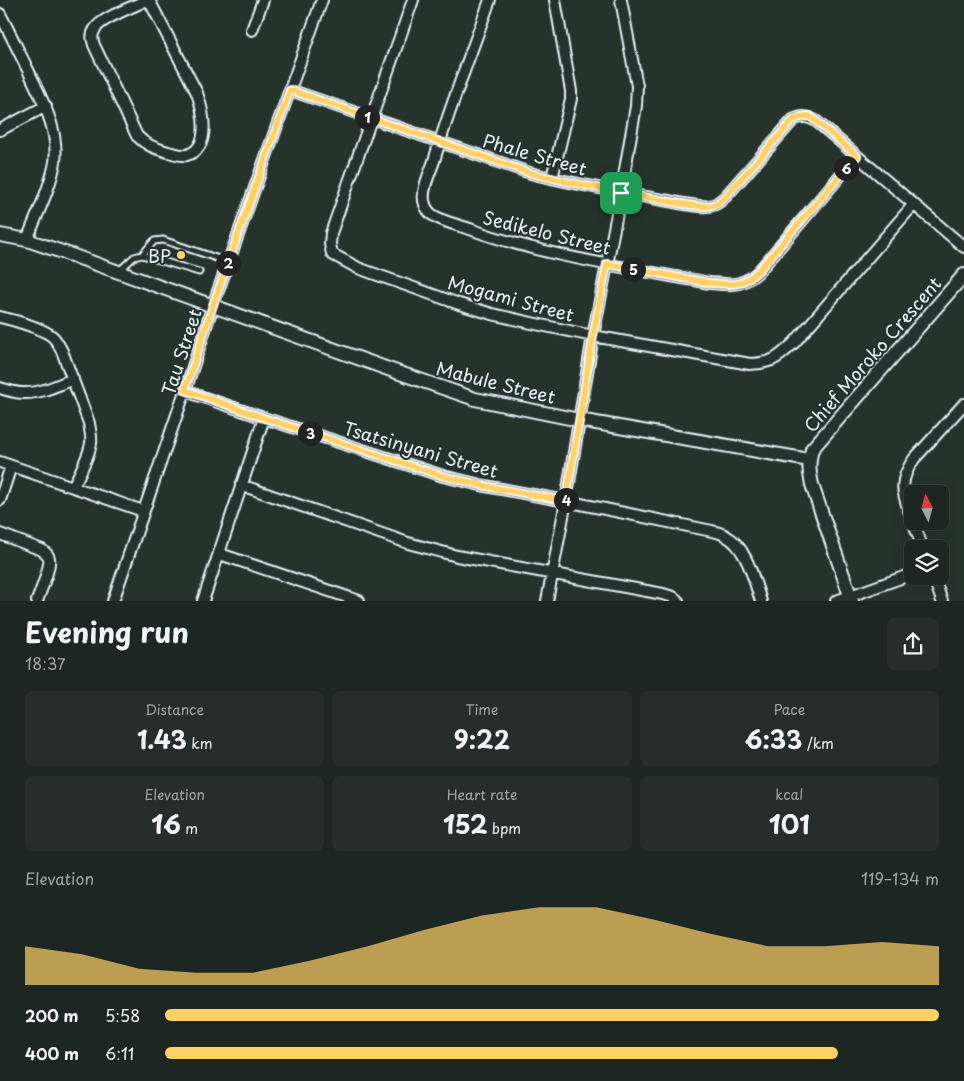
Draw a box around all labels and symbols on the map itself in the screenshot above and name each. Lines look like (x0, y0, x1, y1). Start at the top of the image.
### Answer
pin: 1 (354, 104, 380, 130)
street label: Phale Street (480, 126, 590, 182)
pin: 6 (834, 156, 858, 180)
pin (600, 172, 642, 214)
street label: Sedikelo Street (480, 203, 614, 261)
place label: BP (148, 242, 171, 269)
marker: BP (175, 249, 187, 261)
pin: 2 (216, 250, 240, 276)
pin: 5 (620, 256, 646, 282)
street label: Mogami Street (445, 268, 577, 328)
street label: Chief Moroko Crescent (797, 270, 947, 438)
street label: Tau Street (154, 305, 208, 399)
street label: Mabule Street (434, 354, 558, 410)
street label: Tsatsinyani Street (341, 414, 501, 484)
pin: 3 (298, 420, 322, 446)
north arrow (904, 485, 949, 530)
pin: 4 (554, 488, 578, 512)

